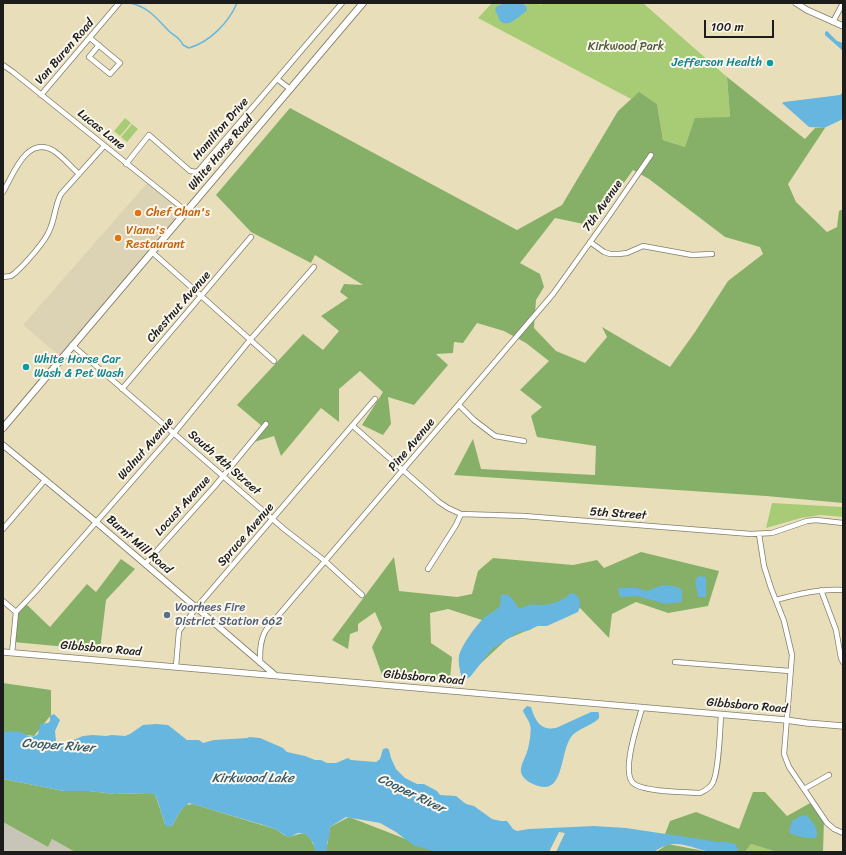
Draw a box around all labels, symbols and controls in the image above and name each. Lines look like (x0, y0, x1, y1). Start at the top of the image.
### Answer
scale bar (706, 12, 776, 38)
street label: Van Buren Road (33, 16, 97, 88)
text: 100 m (711, 16, 744, 38)
park label: Kirkwood Park (588, 40, 664, 54)
place label: Jefferson Health (672, 56, 762, 70)
marker: Jefferson Health (765, 58, 775, 68)
street label: Hamilton Drive (190, 95, 252, 163)
street label: Lucas Lane (74, 107, 128, 153)
street label: White Horse Road (185, 113, 257, 193)
street label: 7th Avenue (580, 177, 626, 235)
place label: Chef Chan's (146, 206, 210, 220)
marker: Chef Chan's (133, 208, 143, 218)
place label: Viana's Restaurant (126, 224, 185, 252)
marker: Viana's Restaurant (113, 233, 123, 243)
street label: Chestnut Avenue (144, 268, 214, 346)
place label: White Horse Car Wash & Pet Wash (34, 353, 124, 381)
marker: White Horse Car Wash & Pet Wash (21, 362, 31, 372)
street label: Walnut Avenue (115, 415, 177, 483)
street label: Pine Avenue (386, 416, 438, 474)
street label: South 4th Street (185, 427, 263, 499)
street label: Locust Avenue (152, 473, 214, 539)
street label: Spruce Avenue (215, 501, 277, 569)
street label: 5th Street (589, 505, 647, 523)
street label: Burnt Mill Road (103, 513, 175, 577)
place label: Voorhees Fire District Station 662 (175, 601, 282, 629)
marker: Voorhees Fire District Station 662 (162, 610, 172, 620)
street label: Gibbsboro Road (60, 638, 142, 660)
street label: Gibbsboro Road (383, 667, 465, 689)
street label: Gibbsboro Road (706, 695, 788, 717)
water label: Cooper River (21, 736, 95, 756)
water label: Kirkwood Lake (212, 771, 294, 787)
water label: Cooper River (375, 771, 447, 817)

